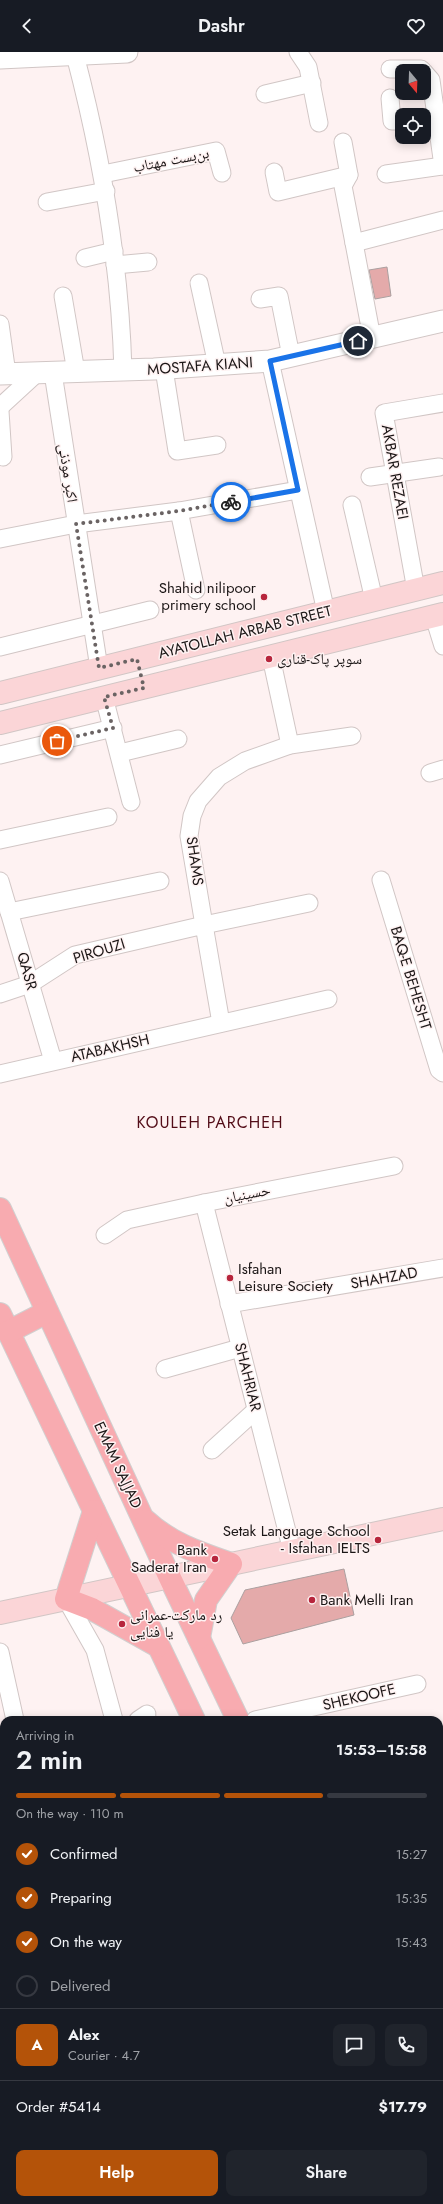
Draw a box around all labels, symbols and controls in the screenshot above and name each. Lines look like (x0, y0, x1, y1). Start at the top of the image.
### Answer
text: Dashr (198, 13, 245, 39)
icon: back (16, 15, 38, 37)
icon: heart (405, 15, 427, 37)
north arrow (395, 64, 431, 100)
map controls (395, 64, 431, 144)
button: locate (395, 108, 431, 144)
street label: بن‌بست مهتاب (131, 142, 211, 178)
pin (341, 324, 375, 358)
icon: home (347, 330, 369, 352)
street label: MOSTAFA KIANI (146, 351, 254, 381)
street label: AKBAR REZAEI (376, 423, 414, 521)
street label: اکبر موذنی (53, 442, 83, 504)
courier (211, 482, 251, 522)
icon: bike (220, 491, 242, 513)
place label: Shahid nilipoor primery school (159, 577, 257, 616)
marker: Shahid nilipoor primery school (259, 592, 269, 602)
street label: AYATOLLAH ARBAB STREET (156, 600, 334, 664)
place label: سوپر پاک-قناری (277, 648, 362, 670)
marker: سوپر پاک-قناری (264, 654, 274, 664)
pin (40, 724, 74, 758)
icon: bag (46, 730, 68, 752)
street label: SHAMS (181, 835, 209, 887)
street label: BAQ-E BEHESHT (385, 924, 437, 1032)
street label: PIROUZI (70, 933, 128, 969)
street label: QASR (11, 950, 43, 993)
street label: ATABAKHSH (68, 1028, 152, 1068)
district label: KOULEH PARCHEH (137, 1111, 283, 1134)
street label: حسینیان (222, 1179, 273, 1209)
place label: Isfahan Leisure Society (238, 1258, 333, 1297)
street label: SHAHZAD (349, 1261, 419, 1295)
marker: Isfahan Leisure Society (225, 1273, 235, 1283)
street label: SHAHRIAR (229, 1340, 267, 1414)
street label: EMAM SAJJAD (88, 1418, 148, 1512)
place label: Setak Language School - Isfahan IELTS (223, 1520, 370, 1559)
marker: Setak Language School - Isfahan IELTS (373, 1535, 383, 1545)
place label: Bank Saderat Iran (131, 1539, 207, 1578)
marker: Bank Saderat Iran (210, 1554, 220, 1564)
place label: Bank Melli Iran (320, 1589, 414, 1611)
marker: Bank Melli Iran (307, 1595, 317, 1605)
place label: رد مارکت-عمرانی یا فنایی (130, 1604, 223, 1643)
marker: رد مارکت-عمرانی یا فنایی (117, 1619, 127, 1629)
street label: SHEKOOFE (320, 1678, 398, 1716)
text: Arriving in (16, 1726, 74, 1745)
text: 15:53–15:58 (336, 1739, 427, 1761)
text: 2 min (16, 1741, 83, 1779)
text: On the way · 110 m (16, 1804, 124, 1823)
icon: check (16, 1843, 38, 1865)
text: Confirmed (50, 1843, 118, 1865)
text: 15:27 (396, 1845, 427, 1864)
icon: check (16, 1887, 38, 1909)
text: Preparing (50, 1887, 112, 1909)
text: 15:35 (395, 1889, 427, 1908)
icon: check (16, 1931, 38, 1953)
text: On the way (50, 1931, 122, 1953)
text: 15:43 (395, 1933, 427, 1952)
text: Delivered (50, 1975, 111, 1997)
text: Alex (68, 2024, 99, 2046)
button: chat (333, 2024, 375, 2066)
button: phone (385, 2024, 427, 2066)
text: A (31, 2034, 43, 2056)
text: Courier · 4.7 (68, 2046, 140, 2065)
text: Order #5414 (16, 2096, 101, 2118)
text: $17.79 (379, 2096, 427, 2118)
button: Help (16, 2150, 218, 2196)
button: Share (226, 2150, 427, 2196)

